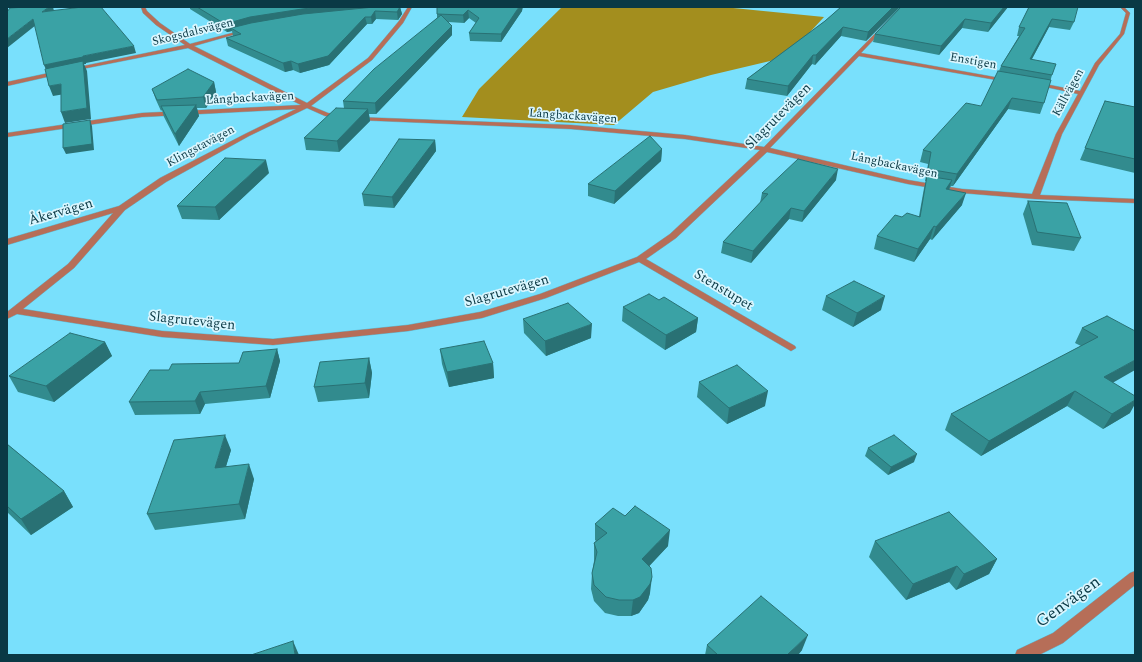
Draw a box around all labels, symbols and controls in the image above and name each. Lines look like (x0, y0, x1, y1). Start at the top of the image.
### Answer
street label: Skogsdalsvägen (151, 16, 235, 50)
street label: Enstigen (949, 51, 997, 73)
street label: Källvägen (1050, 67, 1088, 119)
street label: Slagrutevägen (742, 80, 816, 154)
street label: Långbackavägen (205, 89, 295, 109)
street label: Långbackavägen (528, 107, 618, 127)
street label: Klingstavägen (165, 123, 237, 171)
street label: Långbackavägen (849, 150, 939, 182)
street label: Åkervägen (27, 196, 95, 230)
street label: Stenstupet (690, 267, 756, 315)
street label: Slagrutevägen (463, 272, 551, 312)
street label: Slagrutevägen (148, 309, 236, 335)
street label: Genvägen (1033, 573, 1105, 633)

